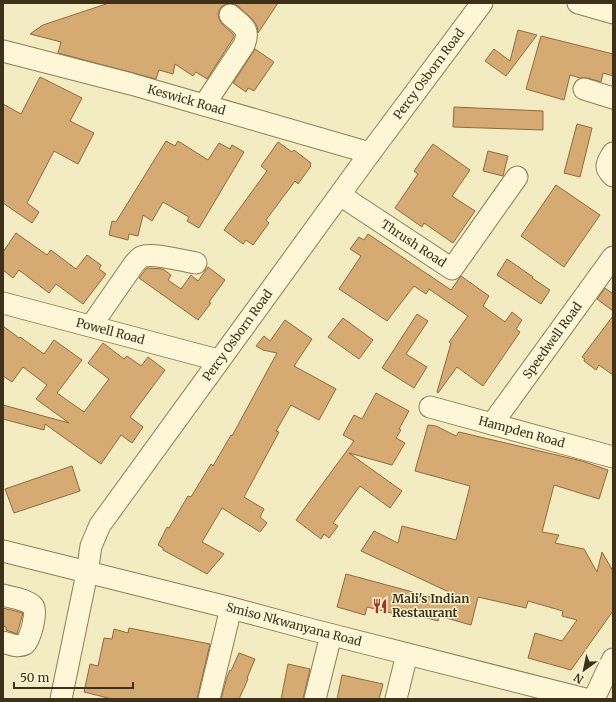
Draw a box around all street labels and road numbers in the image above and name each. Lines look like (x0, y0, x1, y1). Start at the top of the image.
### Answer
street label: Percy Osborn Road (390, 25, 467, 122)
street label: Keswick Road (146, 81, 227, 118)
street label: Thrush Road (378, 216, 449, 270)
street label: Percy Osborn Road (199, 287, 275, 384)
street label: Speedwell Road (519, 299, 585, 381)
street label: Powell Road (75, 315, 146, 347)
street label: Hampden Road (477, 413, 567, 451)
street label: Smiso Nkwanyana Road (225, 599, 363, 649)

